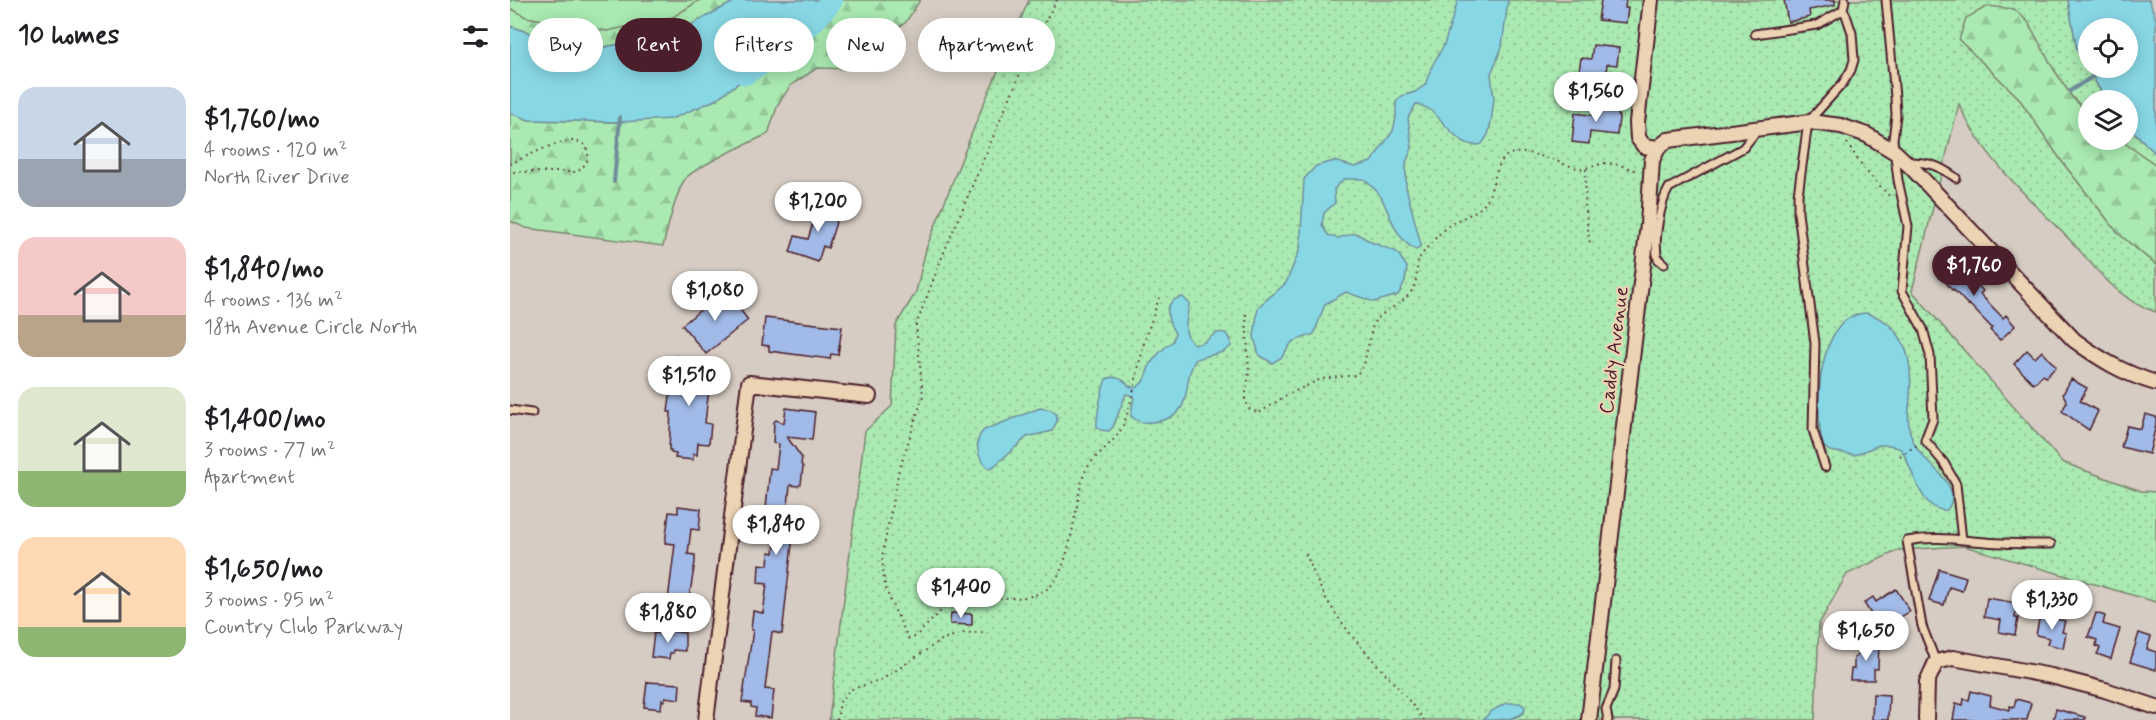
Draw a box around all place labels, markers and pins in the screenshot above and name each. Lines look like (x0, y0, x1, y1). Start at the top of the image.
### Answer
pin: $1,560 (1547, 72, 1645, 123)
pin: $1,200 (769, 182, 867, 233)
pin: $1,760 (1925, 246, 2023, 297)
pin: $1,080 (666, 271, 764, 322)
pin: $1,510 (640, 356, 738, 407)
pin: $1,840 (727, 505, 825, 556)
pin: $1,400 (912, 568, 1010, 619)
pin: $1,330 (2003, 580, 2101, 631)
pin: $1,880 (619, 593, 717, 644)
pin: $1,650 (1817, 611, 1915, 662)

